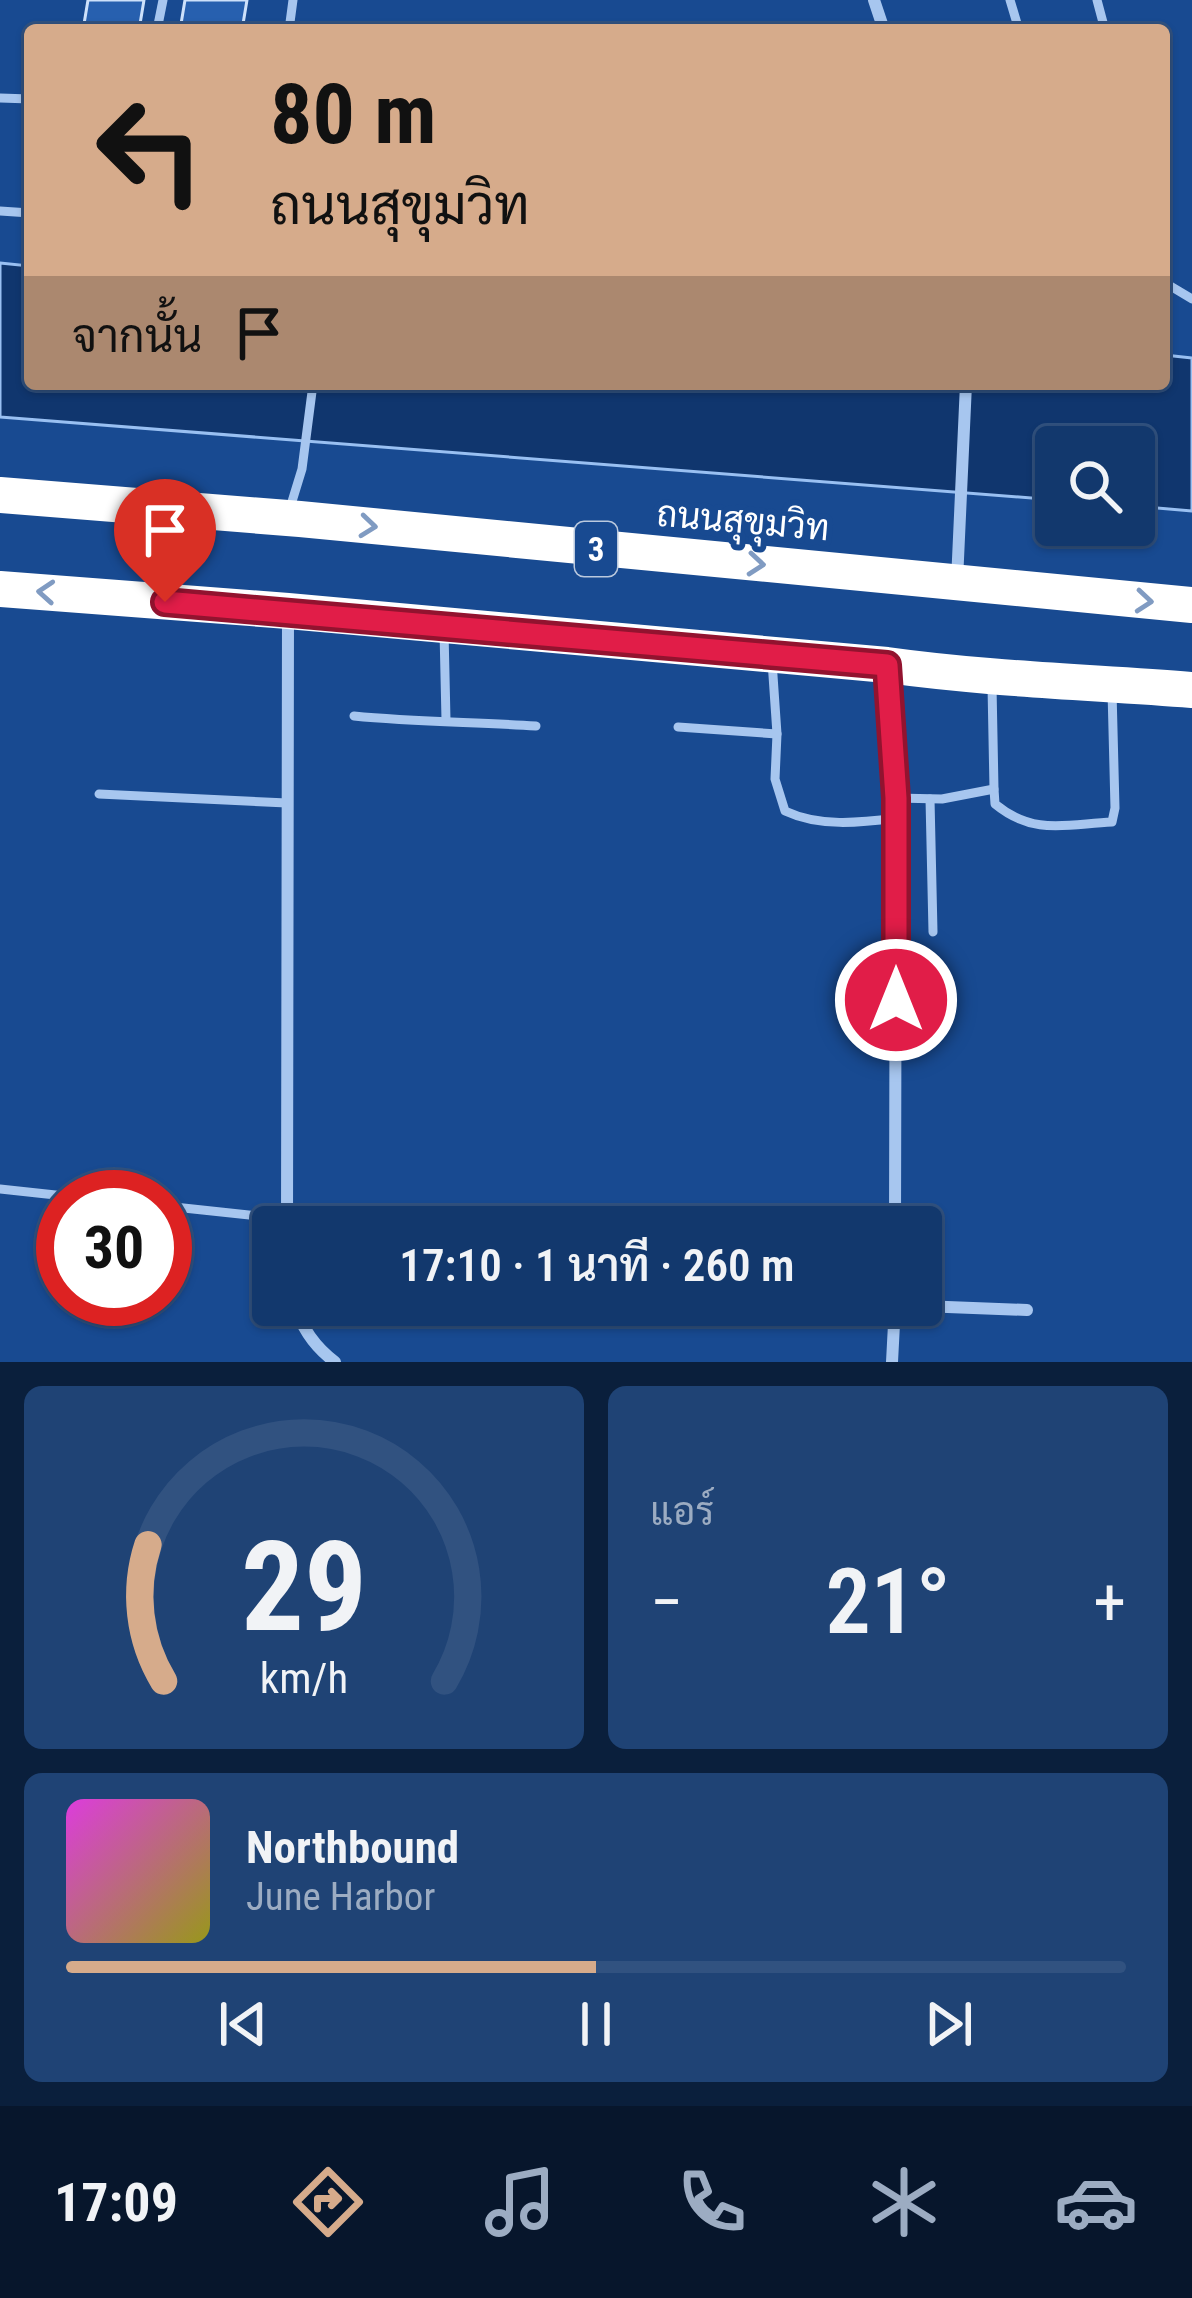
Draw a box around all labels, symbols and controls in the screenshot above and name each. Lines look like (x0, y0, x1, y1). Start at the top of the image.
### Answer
text: 80 m (270, 65, 437, 164)
icon: left (72, 72, 228, 228)
text: ถนนสุขุมวิท (270, 174, 530, 237)
icon: arrive (226, 300, 292, 366)
text: จากนั้น (72, 310, 202, 363)
map controls (1035, 426, 1155, 546)
button: search (1035, 426, 1155, 546)
pin (114, 479, 216, 602)
street label: ถนนสุขุมวิท (655, 493, 831, 552)
icon: arrive (132, 497, 198, 563)
one-way arrow (359, 513, 378, 538)
road number: 3 (575, 522, 617, 576)
one-way arrow (747, 551, 766, 576)
one-way arrow (36, 580, 55, 606)
one-way arrow (1135, 587, 1154, 613)
position arrow (833, 937, 959, 1063)
speed limit sign: 30 (36, 1170, 192, 1326)
text: 17:10 · 1 นาที · 260 m (399, 1239, 795, 1292)
text: แอร์ (650, 1489, 714, 1535)
text: 29 (241, 1514, 367, 1660)
text: 21° (825, 1550, 951, 1655)
text: − (650, 1564, 683, 1641)
text: + (1093, 1564, 1126, 1641)
text: km/h (260, 1652, 348, 1702)
text: Northbound (246, 1821, 459, 1874)
text: June Harbor (246, 1874, 435, 1920)
icon: previous (210, 1991, 276, 2057)
icon: pause (563, 1991, 629, 2057)
icon: next (916, 1991, 982, 2057)
icon: directions (286, 2160, 370, 2244)
icon: music (478, 2160, 562, 2244)
icon: phone (670, 2160, 754, 2244)
icon: climate (862, 2160, 946, 2244)
icon: car (1054, 2160, 1138, 2244)
text: 17:09 (54, 2171, 178, 2234)

